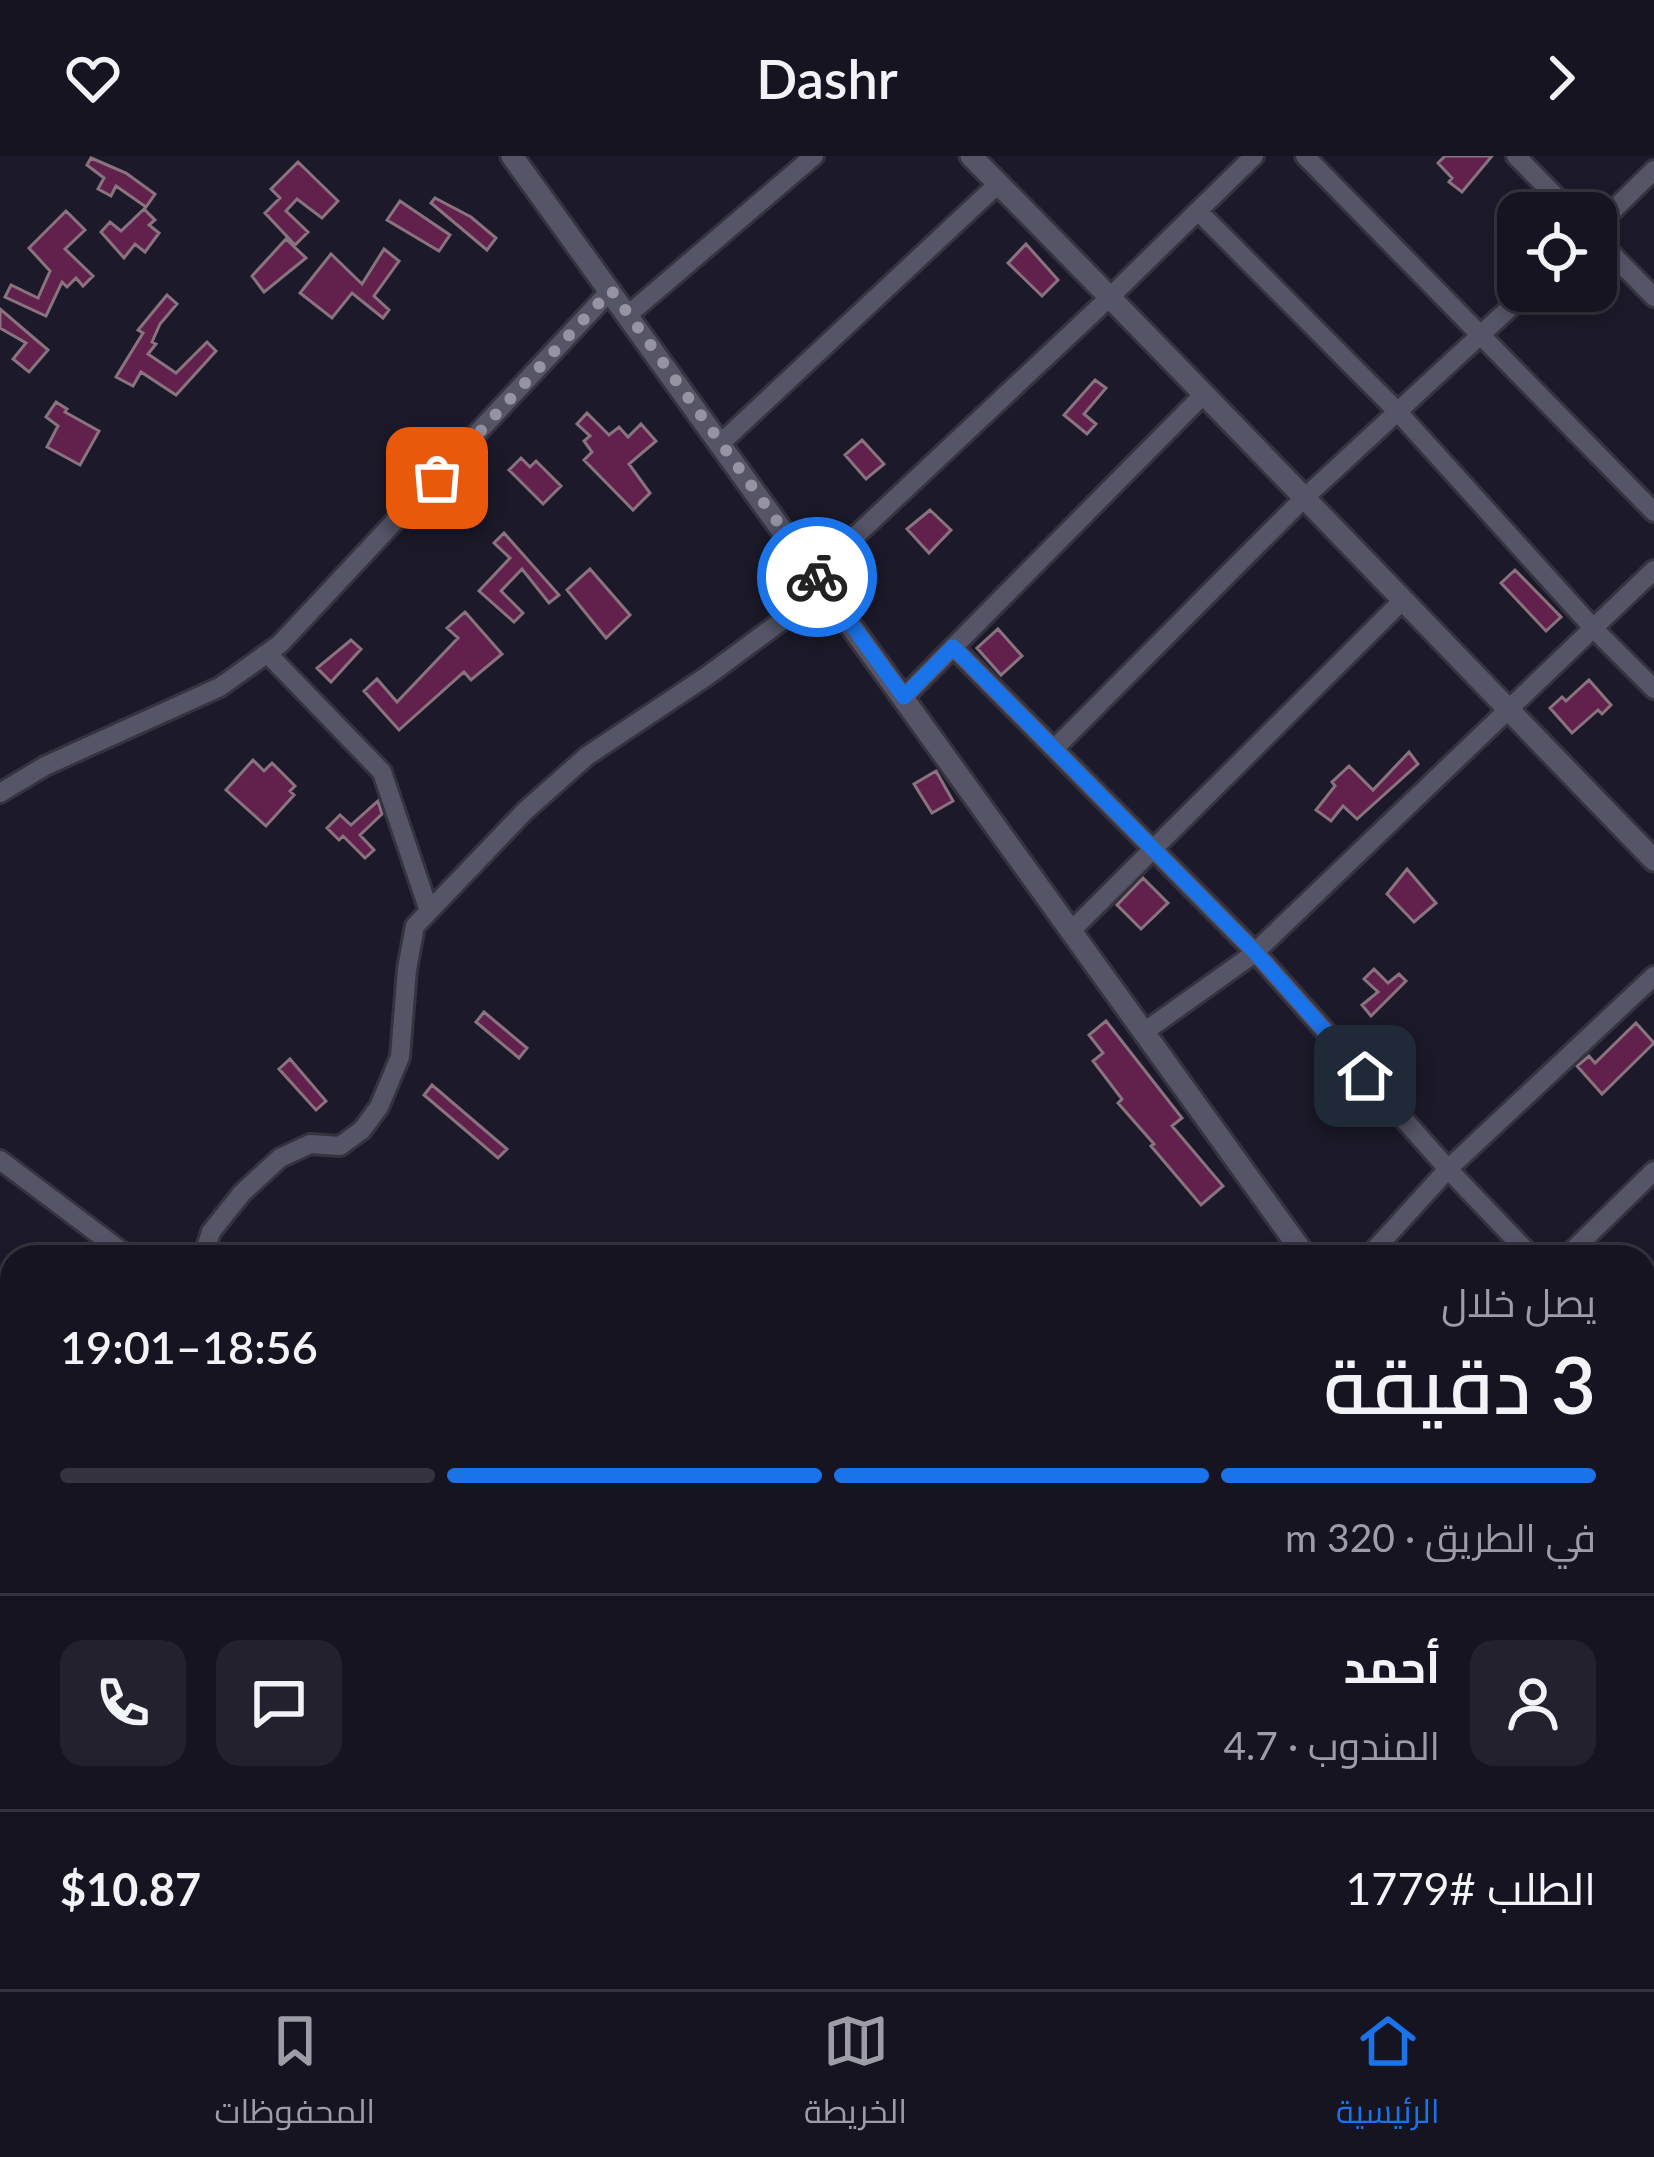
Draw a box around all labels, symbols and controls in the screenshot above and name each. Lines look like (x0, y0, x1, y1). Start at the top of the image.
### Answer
icon: heart (60, 45, 126, 111)
icon: forward (1528, 45, 1594, 111)
text: Dashr (756, 46, 898, 111)
map controls (1497, 192, 1617, 312)
button: locate (1497, 192, 1617, 312)
pin (386, 427, 488, 529)
icon: bag (404, 445, 470, 511)
courier (757, 517, 877, 637)
icon: bike (784, 544, 850, 610)
pin (1314, 1025, 1416, 1127)
icon: home (1332, 1043, 1398, 1109)
text: يصل خلال (1441, 1279, 1596, 1325)
text: 18:56–19:01 (60, 1320, 318, 1374)
text: 3 دقيقة (1324, 1337, 1596, 1431)
text: في الطريق · 320 m (1285, 1514, 1596, 1560)
text: أحمد (1344, 1639, 1440, 1693)
button: phone (60, 1640, 186, 1766)
button: chat (216, 1640, 342, 1766)
button: person (1470, 1640, 1596, 1766)
text: المندوب · 4.7 (1224, 1722, 1440, 1768)
text: الطلب #1779 (1345, 1861, 1596, 1915)
text: $10.87 (60, 1862, 201, 1916)
tab: المحفوظات (215, 2008, 375, 2142)
tab: الخريطة (804, 2008, 907, 2142)
tab: الرئيسية (1336, 2008, 1440, 2142)

